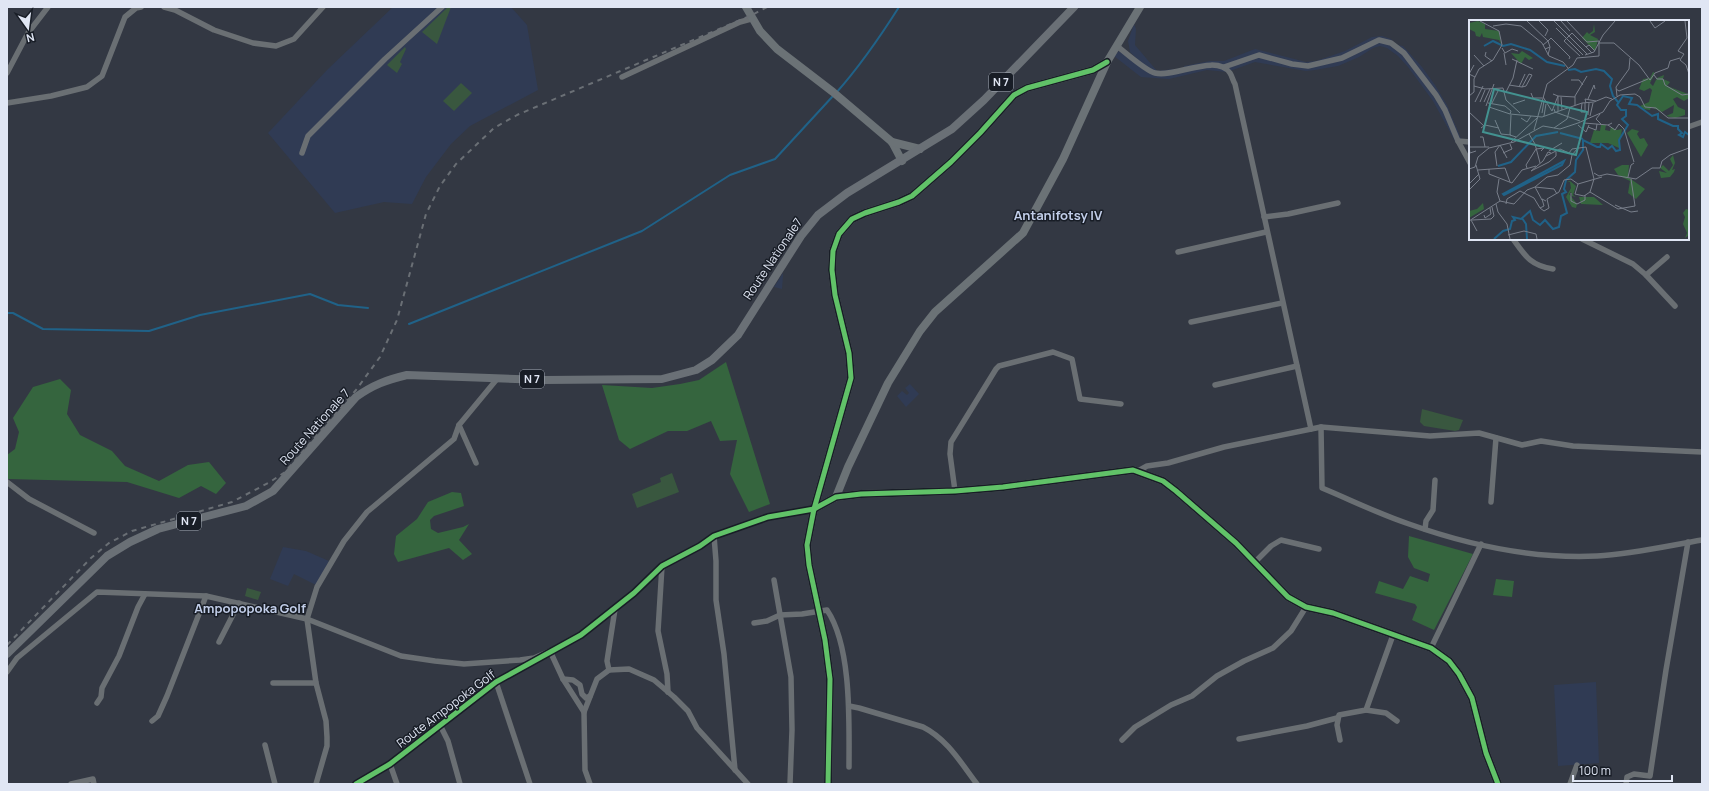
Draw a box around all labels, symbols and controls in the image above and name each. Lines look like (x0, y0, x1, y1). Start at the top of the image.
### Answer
north arrow (8, 8, 48, 48)
inset map (1469, 20, 1689, 240)
text: N (25, 30, 36, 46)
road number: N 7 (989, 73, 1013, 91)
district label: Antanifotsy IV (1014, 206, 1103, 224)
street label: Route Nationale7 (739, 215, 806, 303)
road number: N 7 (520, 370, 544, 388)
street label: Route Nationale 7 (276, 385, 354, 469)
road number: N 7 (177, 512, 201, 530)
district label: Ampopopoka Golf (194, 599, 306, 617)
street label: Route Ampopoka Golf (393, 665, 499, 751)
scale bar (1573, 757, 1672, 783)
text: 100 m (1579, 762, 1611, 779)

